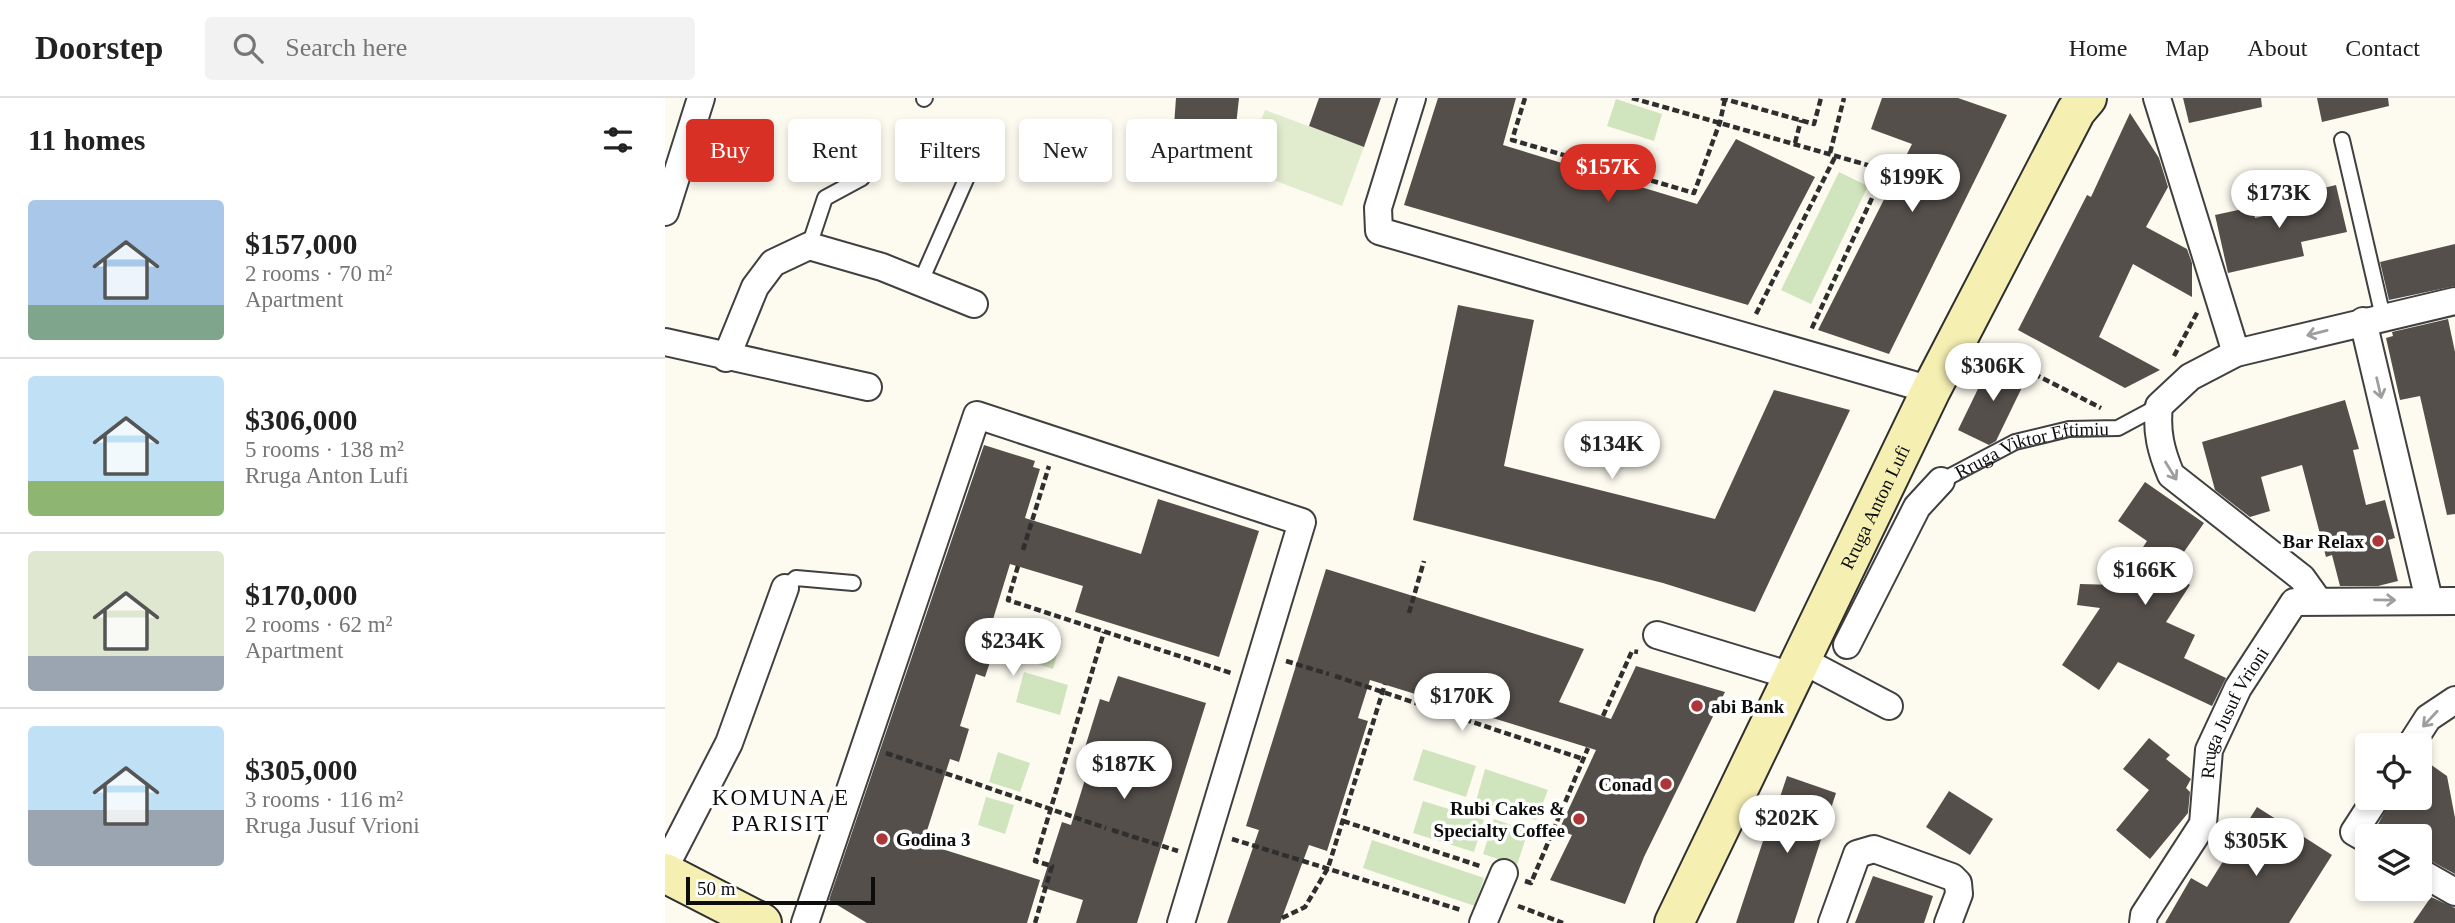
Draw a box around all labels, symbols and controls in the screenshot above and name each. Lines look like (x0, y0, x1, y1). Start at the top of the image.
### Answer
search box (205, 17, 695, 80)
icon: search (229, 29, 267, 67)
text: Doorstep (35, 30, 163, 66)
text: Search here (285, 33, 407, 62)
text: Home (2069, 35, 2127, 61)
text: Map (2165, 35, 2209, 61)
text: About (2247, 35, 2307, 61)
text: Contact (2345, 35, 2420, 61)
chip: Buy (686, 119, 774, 182)
chip: Rent (788, 119, 881, 182)
chip: Filters (895, 119, 1005, 182)
chip: New (1019, 119, 1112, 182)
chip: Apartment (1126, 119, 1277, 182)
icon: filters (599, 121, 637, 159)
text: 11 homes (28, 123, 146, 156)
pin: $157K (1559, 144, 1657, 204)
text: $157K (1576, 154, 1640, 179)
pin: $199K (1863, 155, 1961, 214)
text: $199K (1880, 164, 1944, 189)
pin: $173K (2230, 170, 2328, 230)
text: $173K (2247, 180, 2311, 205)
text: $157,000 (245, 227, 358, 260)
icon: home (84, 228, 168, 312)
text: 2 rooms · 70 m² (245, 261, 392, 286)
text: Apartment (245, 287, 343, 312)
one-way arrow (2306, 327, 2329, 340)
pin: $306K (1944, 344, 2042, 403)
text: $306K (1961, 353, 2025, 378)
one-way arrow (2372, 376, 2386, 399)
text: $306,000 (245, 403, 358, 436)
icon: home (84, 404, 168, 488)
street label: Rruga Viktor Eftimiu (1951, 418, 2110, 483)
pin: $134K (1563, 422, 1661, 481)
text: $134K (1580, 431, 1644, 456)
text: 5 rooms · 138 m² (245, 437, 404, 462)
street label: Rruga Anton Lufi (1836, 442, 1914, 572)
one-way arrow (2164, 461, 2179, 480)
text: Rruga Anton Lufi (245, 463, 409, 488)
place label: Bar Relax (2283, 531, 2364, 552)
marker: Bar Relax (2370, 533, 2386, 549)
pin: $166K (2096, 547, 2194, 607)
text: $166K (2113, 557, 2177, 582)
text: $170,000 (245, 578, 358, 611)
icon: home (84, 579, 168, 663)
one-way arrow (2373, 593, 2396, 607)
text: 2 rooms · 62 m² (245, 612, 392, 637)
pin: $234K (964, 618, 1062, 678)
text: $234K (981, 628, 1045, 653)
text: Apartment (245, 638, 343, 663)
street label: Rruga Jusuf Vrioni (2197, 643, 2273, 780)
pin: $170K (1413, 674, 1511, 733)
text: $170K (1430, 683, 1494, 708)
place label: abi Bank (1711, 696, 1785, 717)
marker: abi Bank (1689, 698, 1705, 714)
one-way arrow (2421, 711, 2438, 728)
map controls (2355, 733, 2432, 901)
button: locate (2355, 733, 2432, 810)
pin: $187K (1075, 742, 1173, 801)
text: $187K (1092, 751, 1156, 776)
text: $305,000 (245, 753, 358, 786)
icon: home (84, 754, 168, 838)
place label: Conad (1598, 774, 1652, 795)
marker: Conad (1658, 776, 1674, 792)
district label: KOMUNA E PARISIT (712, 785, 850, 836)
text: 3 rooms · 116 m² (245, 787, 403, 812)
pin: $202K (1738, 796, 1836, 855)
place label: Rubi Cakes & Specialty Coffee (1434, 798, 1565, 841)
text: $202K (1755, 805, 1819, 830)
marker: Rubi Cakes & Specialty Coffee (1571, 811, 1587, 827)
text: Rruga Jusuf Vrioni (245, 813, 420, 838)
pin: $305K (2207, 818, 2305, 878)
button: layers (2355, 824, 2432, 901)
text: $305K (2224, 828, 2288, 853)
place label: Godina 3 (896, 829, 970, 850)
marker: Godina 3 (874, 831, 890, 847)
scale bar (686, 874, 875, 906)
text: 50 m (697, 878, 736, 899)

